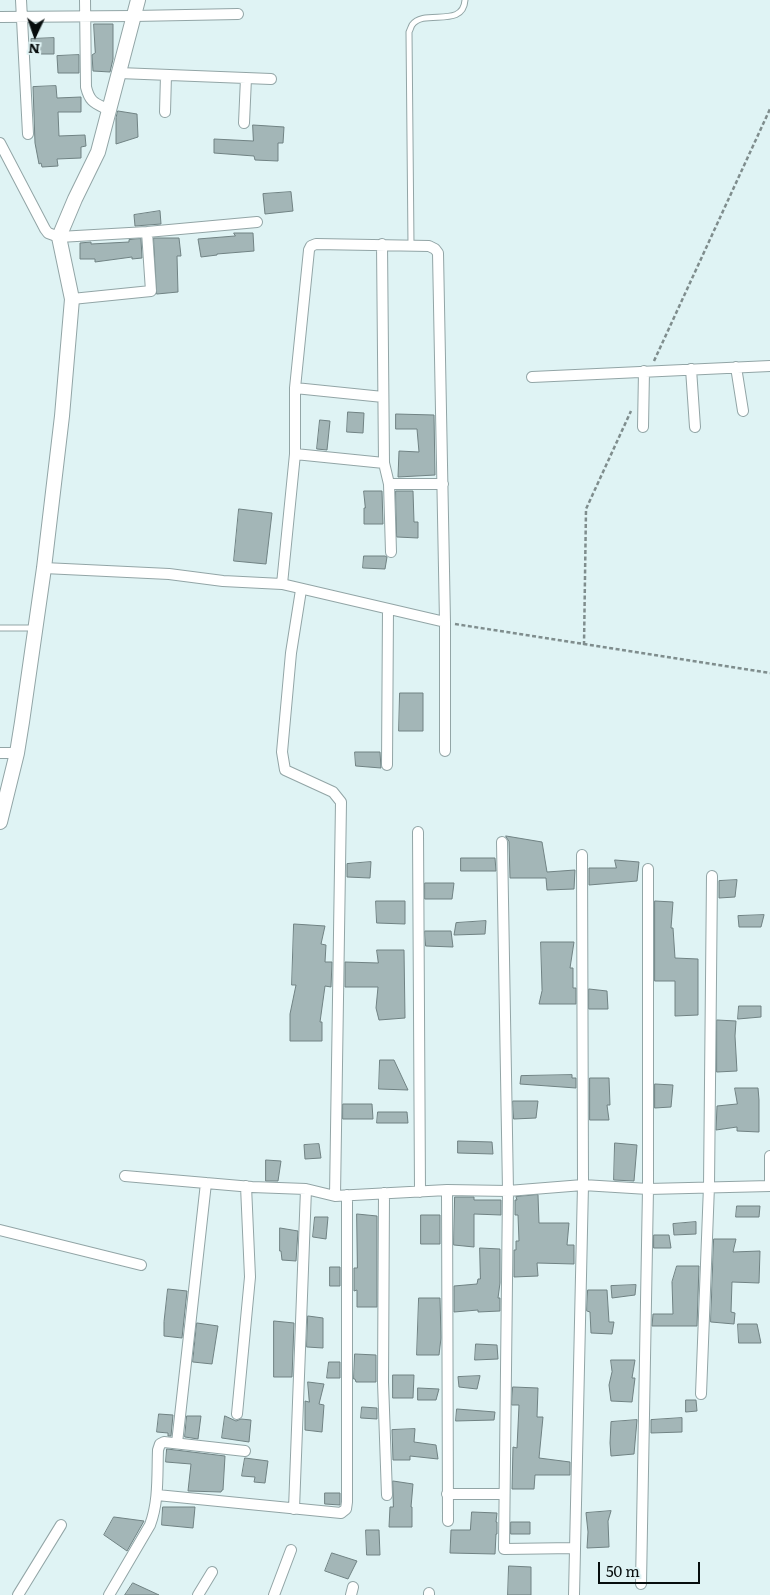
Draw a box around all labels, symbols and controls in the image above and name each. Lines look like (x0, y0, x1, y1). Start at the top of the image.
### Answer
north arrow (10, 10, 60, 60)
text: N (28, 40, 41, 60)
scale bar (600, 1552, 702, 1584)
text: 50 m (606, 1559, 640, 1582)

